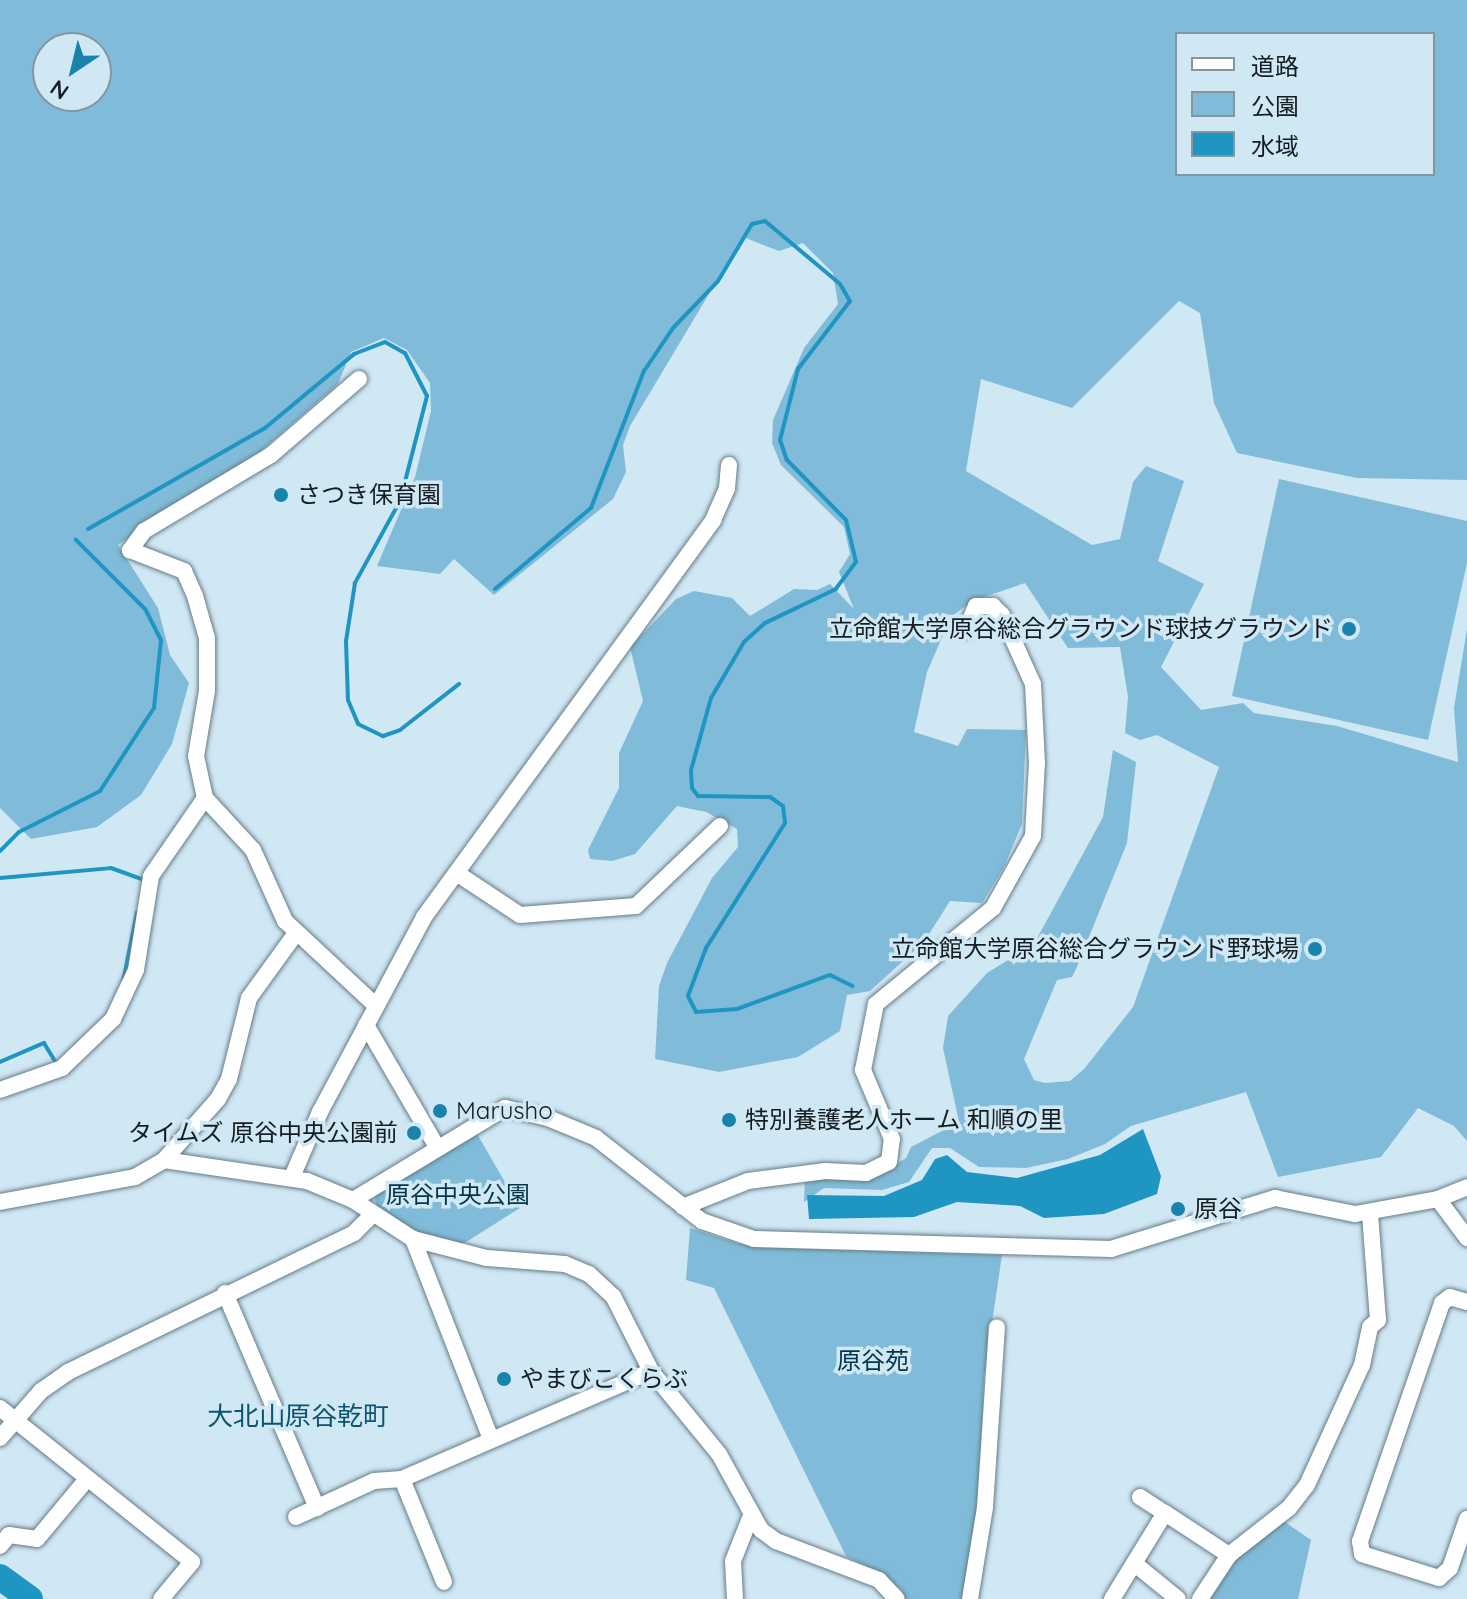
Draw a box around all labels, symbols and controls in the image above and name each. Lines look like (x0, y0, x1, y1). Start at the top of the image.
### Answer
north arrow (32, 32, 112, 112)
legend (1175, 32, 1435, 176)
text: 道路 (1251, 51, 1299, 81)
text: N (45, 74, 74, 106)
text: 公園 (1251, 91, 1299, 121)
text: 水域 (1251, 131, 1299, 161)
place label: さつき保育園 (297, 481, 441, 509)
marker: さつき保育園 (272, 486, 290, 504)
place label: 立命館大学原谷総合グラウンド球技グラウンド (829, 615, 1333, 643)
marker: 立命館大学原谷総合グラウンド球技グラウンド (1340, 620, 1358, 638)
place label: 立命館大学原谷総合グラウンド野球場 (891, 935, 1299, 963)
marker: 立命館大学原谷総合グラウンド野球場 (1306, 940, 1324, 958)
place label: Marusho (456, 1097, 553, 1125)
marker: Marusho (431, 1102, 449, 1120)
place label: 特別養護老人ホーム 和順の里 (745, 1106, 1064, 1134)
marker: 特別養護老人ホーム 和順の里 (720, 1111, 738, 1129)
place label: タイムズ 原谷中央公園前 (127, 1119, 398, 1147)
marker: タイムズ 原谷中央公園前 (405, 1124, 423, 1142)
park label: 原谷中央公園 (386, 1181, 530, 1209)
place label: 原谷 (1194, 1195, 1242, 1223)
marker: 原谷 (1169, 1200, 1187, 1218)
park label: 原谷苑 (837, 1347, 909, 1375)
place label: やまびこくらぶ (520, 1365, 688, 1393)
marker: やまびこくらぶ (495, 1370, 513, 1388)
district label: 大北山原谷乾町 (207, 1400, 389, 1432)

